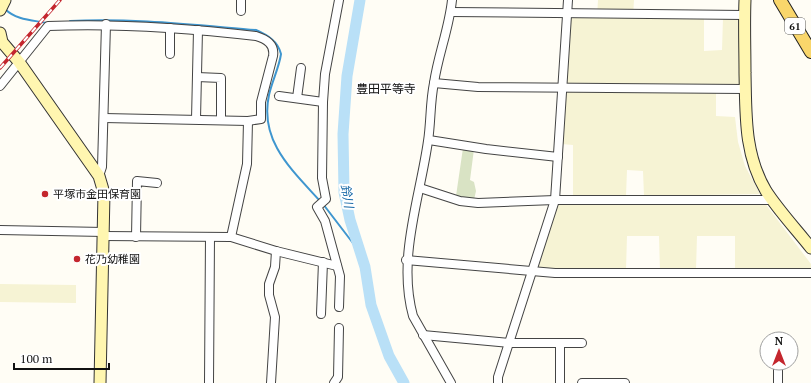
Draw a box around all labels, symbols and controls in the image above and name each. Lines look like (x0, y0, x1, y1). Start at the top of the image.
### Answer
road number: 61 (785, 18, 805, 34)
district label: 豊田平等寺 (356, 81, 416, 96)
water label: 鈴川 (338, 183, 357, 211)
place label: 平塚市金田保育園 (53, 187, 141, 201)
marker: 平塚市金田保育園 (40, 189, 50, 199)
place label: 花乃幼稚園 (85, 252, 140, 266)
marker: 花乃幼稚園 (72, 254, 82, 264)
north arrow (759, 331, 799, 371)
text: N (775, 334, 784, 348)
scale bar (14, 345, 109, 371)
text: 100 m (20, 351, 53, 366)

